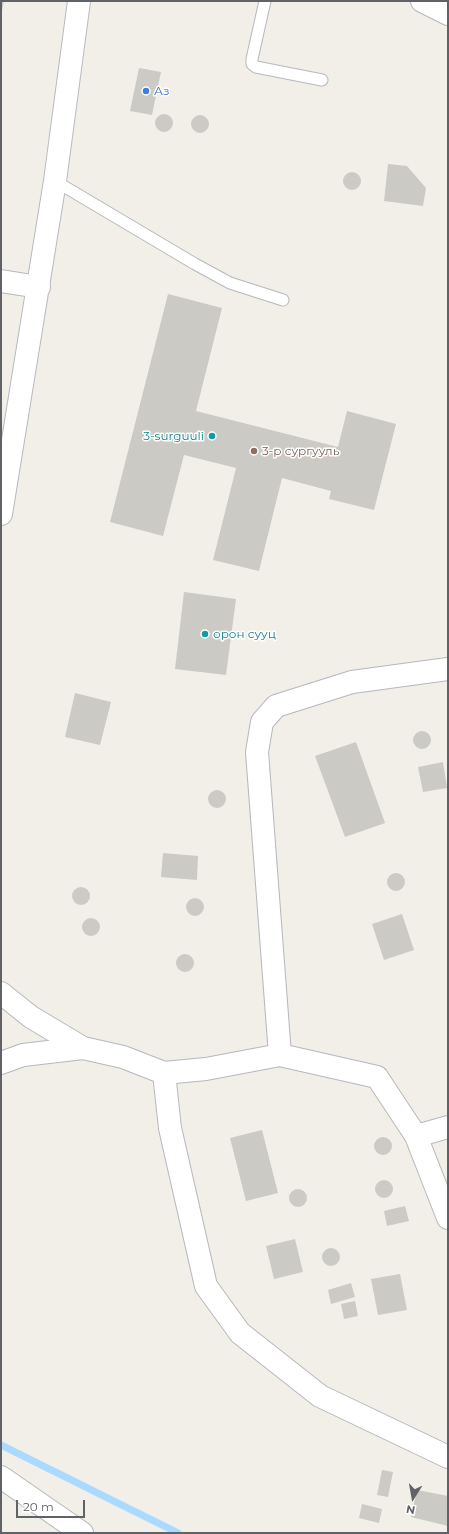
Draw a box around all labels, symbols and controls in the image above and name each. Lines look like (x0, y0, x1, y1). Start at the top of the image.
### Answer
place label: Аз (154, 84, 169, 98)
marker: Аз (141, 86, 151, 96)
place label: 3-surguuli (143, 429, 204, 443)
marker: 3-surguuli (207, 431, 217, 441)
place label: 3-р сургууль (262, 444, 339, 458)
marker: 3-р сургууль (249, 446, 259, 456)
place label: орон сууц (213, 627, 276, 641)
marker: орон сууц (200, 629, 210, 639)
north arrow (393, 1478, 433, 1518)
scale bar (18, 1492, 87, 1518)
text: 20 m (23, 1499, 54, 1514)
text: N (405, 1502, 416, 1518)

